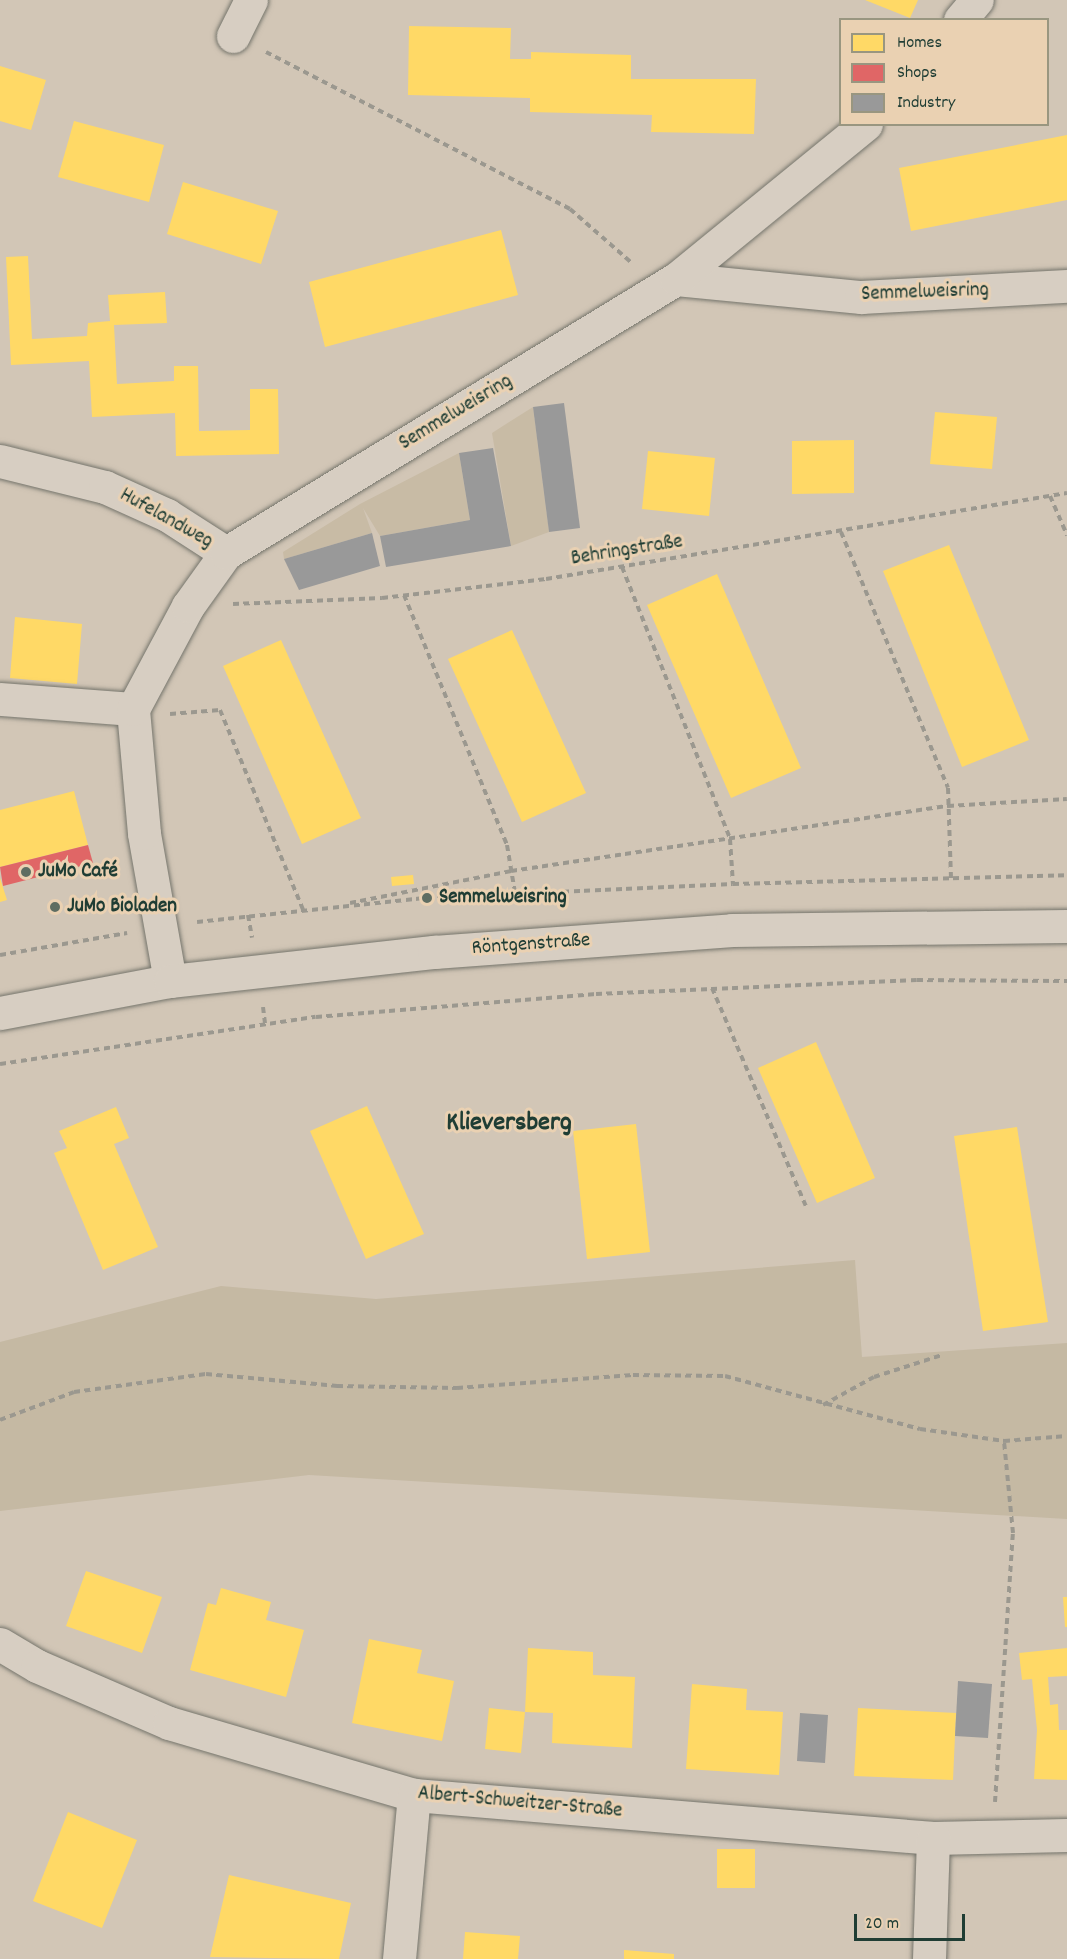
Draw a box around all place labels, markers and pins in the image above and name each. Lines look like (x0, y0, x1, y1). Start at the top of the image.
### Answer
place label: JuMo Café (38, 859, 118, 885)
marker: JuMo Café (19, 865, 33, 879)
place label: Semmelweisring (439, 885, 567, 911)
marker: Semmelweisring (420, 891, 434, 905)
place label: JuMo Bioladen (67, 894, 177, 920)
marker: JuMo Bioladen (48, 900, 62, 914)

